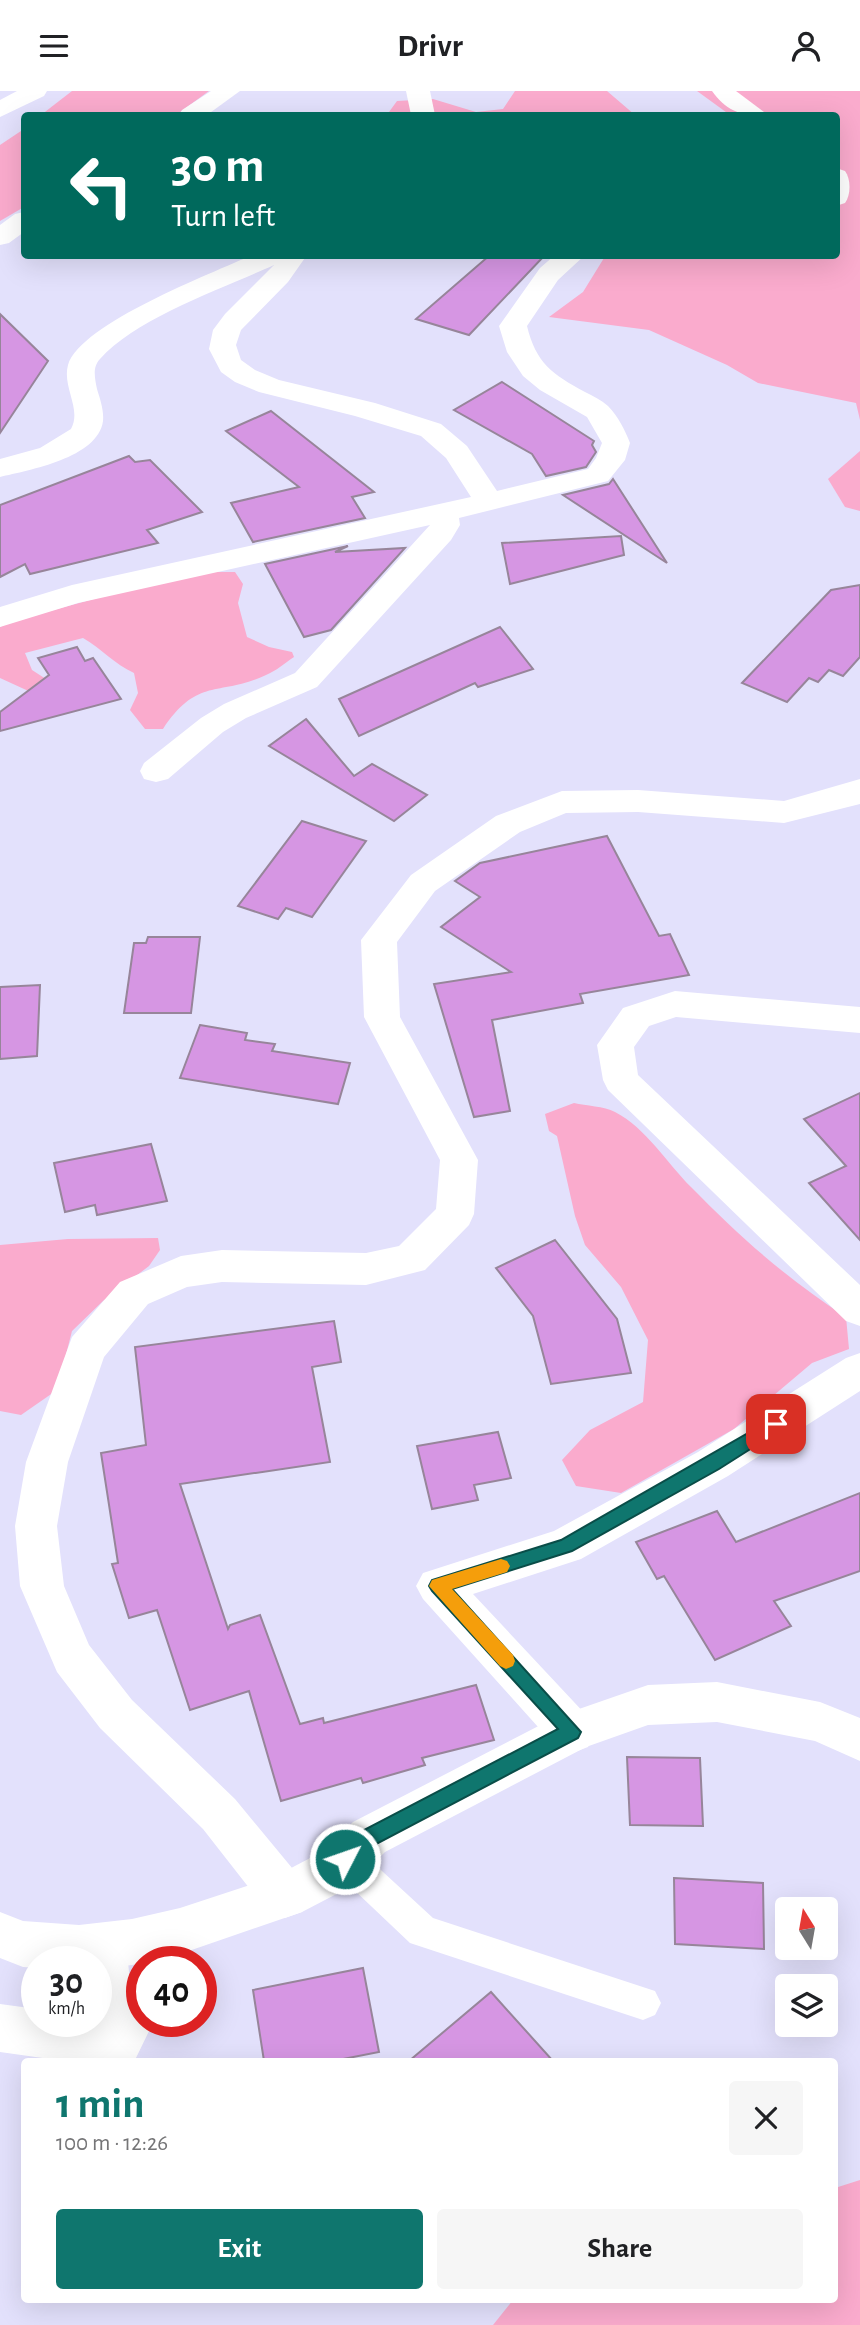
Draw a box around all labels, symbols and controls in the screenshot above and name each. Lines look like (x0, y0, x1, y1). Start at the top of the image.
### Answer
icon: menu (35, 27, 73, 65)
icon: person (787, 27, 825, 65)
text: Drivr (397, 30, 463, 62)
icon: left (56, 140, 147, 231)
text: 30 m (171, 142, 265, 191)
text: Turn left (171, 200, 275, 232)
pin (746, 1394, 806, 1454)
icon: arrive (757, 1405, 795, 1443)
position arrow (308, 1822, 382, 1896)
north arrow (775, 1897, 838, 1960)
map controls (775, 1897, 838, 2037)
speed limit sign: 40 (126, 1946, 217, 2037)
text: 30 (50, 1965, 83, 2000)
button: layers (775, 1974, 838, 2037)
text: km/h (48, 2000, 85, 2018)
button: close (729, 2081, 803, 2155)
text: 1 min (56, 2083, 145, 2125)
text: 100 m · 12:26 (56, 2132, 168, 2155)
button: Exit (56, 2209, 423, 2289)
button: Share (437, 2209, 803, 2289)

